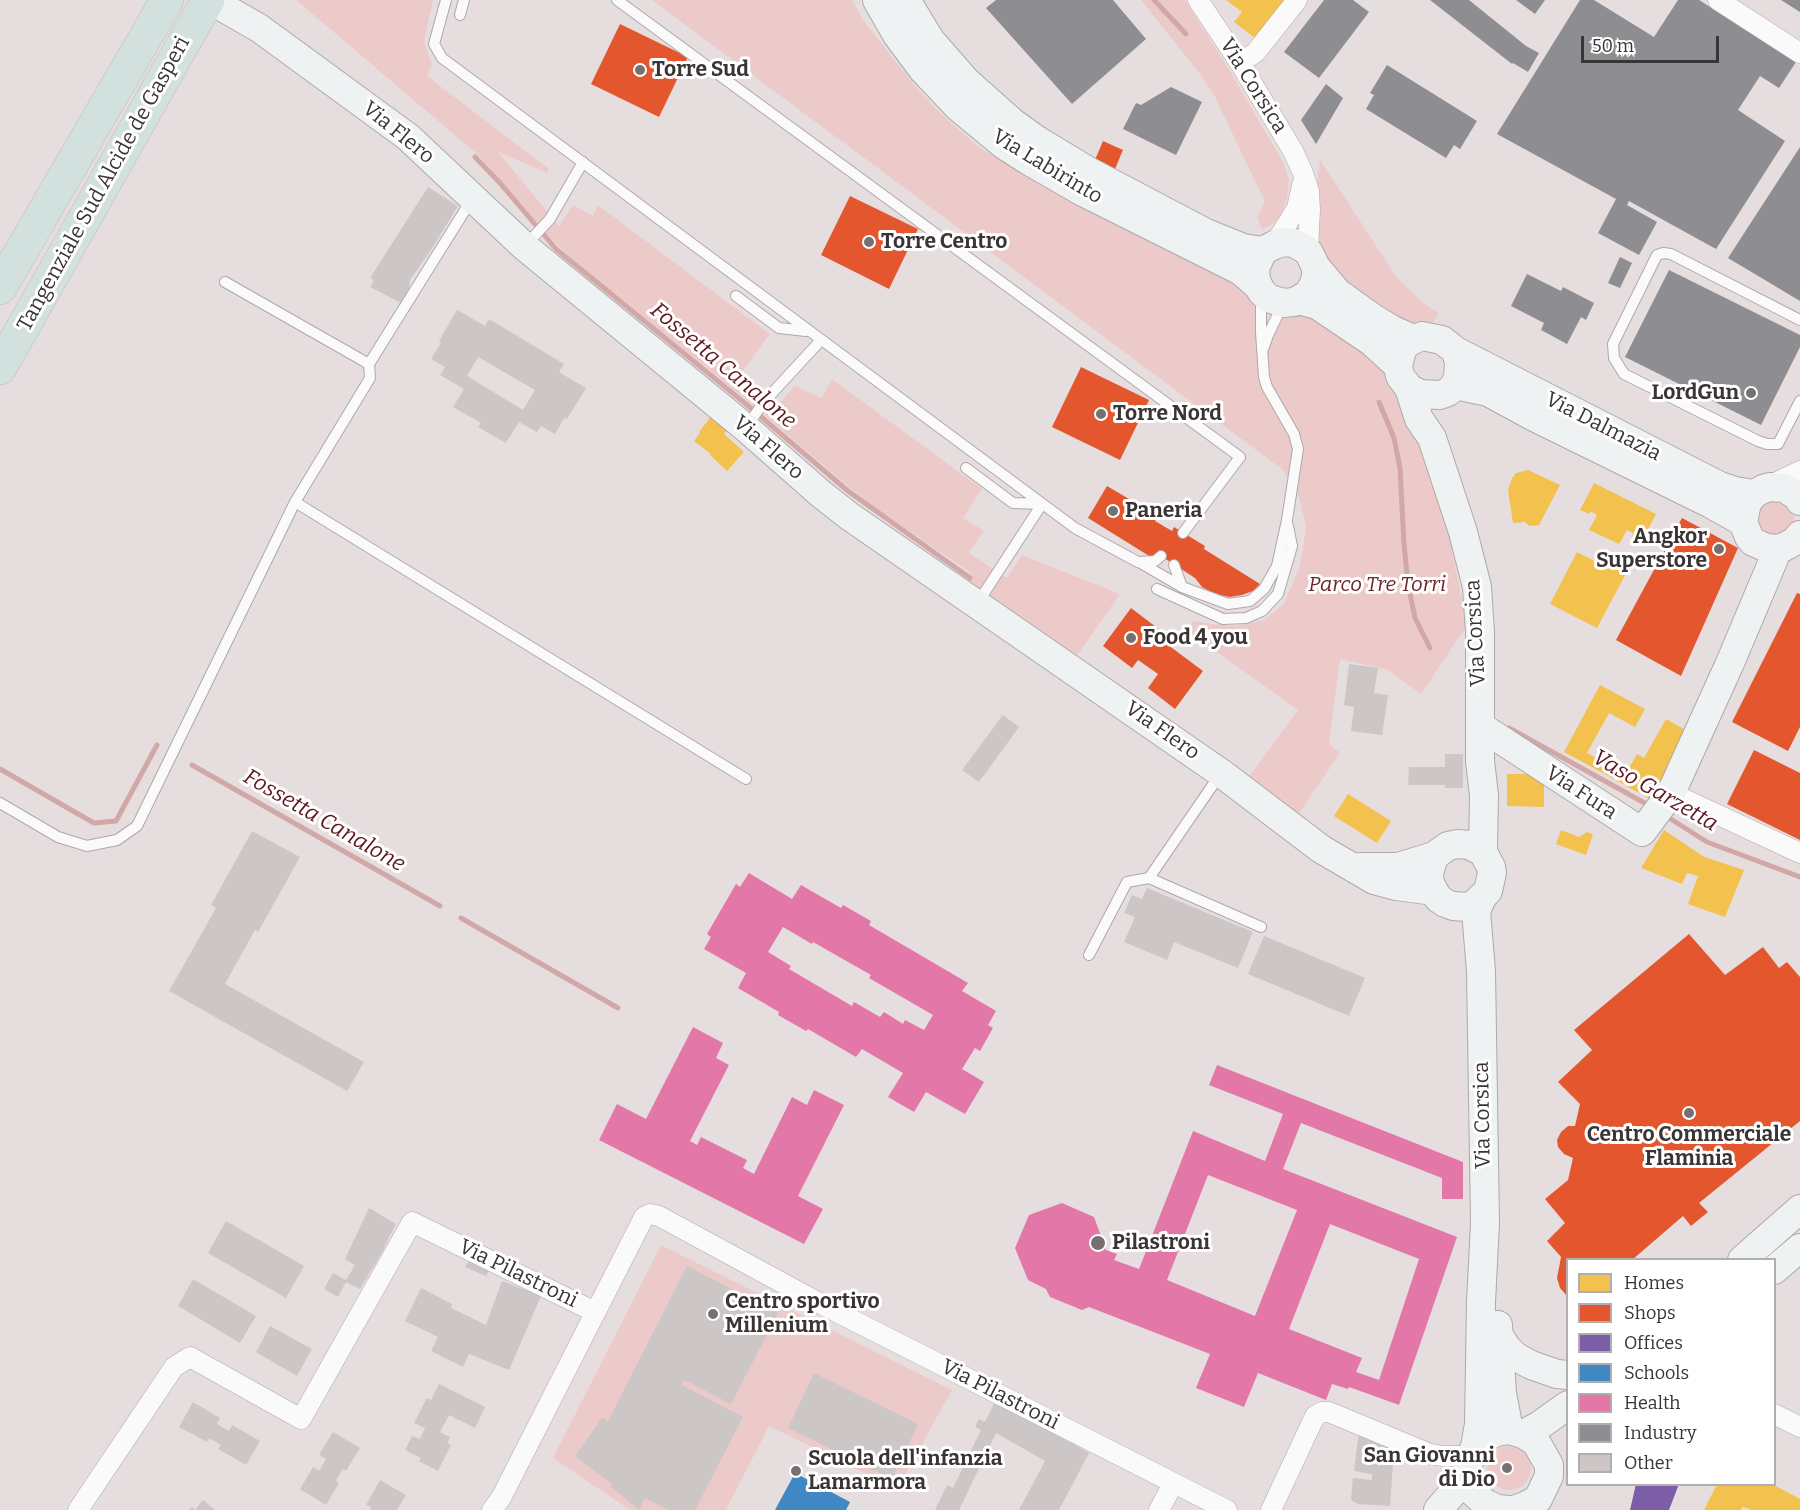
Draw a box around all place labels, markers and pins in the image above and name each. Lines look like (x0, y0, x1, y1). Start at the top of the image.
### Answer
place label: Torre Sud (652, 57, 749, 83)
marker: Torre Sud (633, 63, 647, 77)
place label: Torre Centro (881, 229, 1007, 255)
marker: Torre Centro (862, 235, 876, 249)
place label: LordGun (1652, 380, 1739, 406)
marker: LordGun (1744, 386, 1758, 400)
place label: Torre Nord (1113, 401, 1222, 427)
marker: Torre Nord (1094, 407, 1108, 421)
place label: Paneria (1125, 498, 1202, 524)
marker: Paneria (1106, 504, 1120, 518)
place label: Angkor Superstore (1596, 524, 1707, 574)
marker: Angkor Superstore (1712, 542, 1726, 556)
place label: Food 4 you (1143, 625, 1248, 651)
marker: Food 4 you (1124, 631, 1138, 645)
marker: Centro Commerciale Flaminia (1682, 1106, 1696, 1120)
place label: Centro Commerciale Flaminia (1587, 1122, 1791, 1172)
place label: Pilastroni (1112, 1230, 1210, 1256)
marker: Pilastroni (1089, 1234, 1107, 1252)
place label: Centro sportivo Millenium (725, 1289, 880, 1339)
marker: Centro sportivo Millenium (706, 1307, 720, 1321)
place label: San Giovanni di Dio (1364, 1443, 1495, 1493)
place label: Scuola dell'infanzia Lamarmora (808, 1446, 1002, 1496)
marker: San Giovanni di Dio (1500, 1461, 1514, 1475)
marker: Scuola dell'infanzia Lamarmora (789, 1464, 803, 1478)

